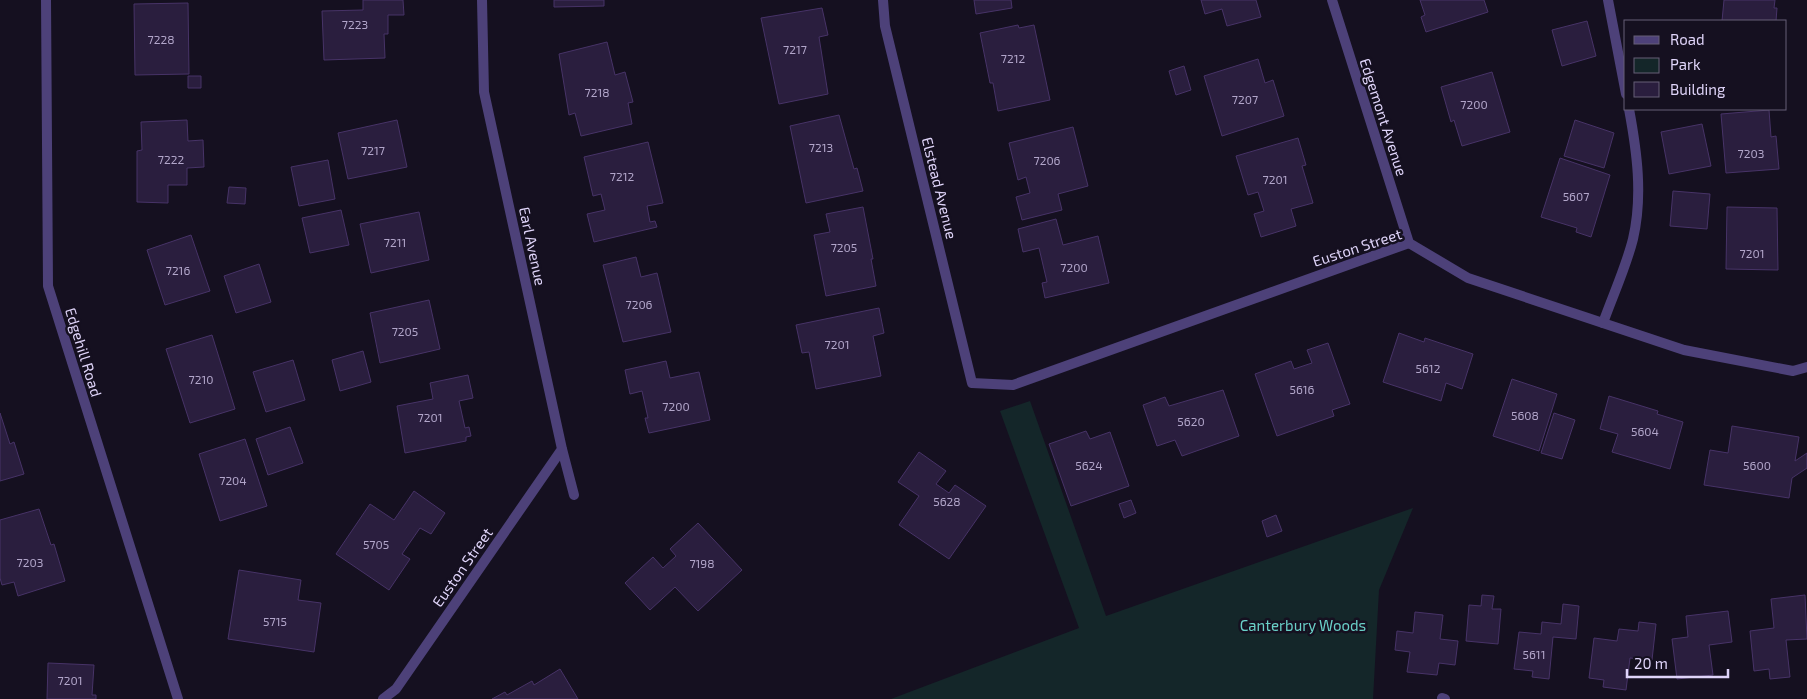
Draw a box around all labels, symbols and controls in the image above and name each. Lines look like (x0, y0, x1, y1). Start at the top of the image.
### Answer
house number: 7223 (342, 17, 368, 31)
legend (1624, 20, 1787, 110)
text: Road (1670, 30, 1705, 48)
house number: 7228 (148, 32, 174, 46)
house number: 7217 (783, 42, 807, 56)
house number: 7212 (1001, 51, 1025, 65)
text: Park (1670, 55, 1701, 73)
street label: Edgemont Avenue (1356, 56, 1412, 178)
text: Building (1670, 80, 1726, 98)
house number: 7218 (585, 85, 609, 99)
house number: 7207 (1232, 92, 1258, 106)
house number: 7200 (1460, 97, 1488, 111)
street label: Elstead Avenue (919, 135, 961, 241)
house number: 7213 (809, 140, 833, 154)
house number: 7217 (361, 143, 385, 157)
house number: 7203 (1738, 146, 1764, 160)
house number: 7222 (158, 152, 184, 166)
house number: 7206 (1034, 153, 1061, 167)
house number: 7212 (610, 169, 634, 183)
house number: 7201 (1263, 172, 1287, 186)
house number: 5607 (1563, 189, 1589, 203)
street label: Earl Avenue (516, 205, 550, 287)
street label: Euston Street (1310, 224, 1404, 270)
house number: 7211 (384, 235, 406, 249)
house number: 7205 (831, 240, 857, 254)
house number: 7201 (1740, 246, 1764, 260)
house number: 7200 (1060, 260, 1088, 274)
house number: 7216 (166, 263, 190, 277)
house number: 7206 (626, 297, 653, 311)
street label: Edgehill Road (62, 305, 106, 399)
house number: 7205 (392, 324, 418, 338)
house number: 7201 (825, 337, 849, 351)
house number: 5612 (1416, 361, 1441, 375)
house number: 7210 (189, 372, 213, 386)
house number: 5616 (1290, 382, 1315, 396)
house number: 7200 (662, 399, 690, 413)
house number: 5608 (1511, 408, 1539, 422)
house number: 7201 (418, 410, 442, 424)
house number: 5620 (1177, 414, 1205, 428)
house number: 5604 (1631, 424, 1659, 438)
house number: 5624 (1075, 458, 1103, 472)
house number: 5600 (1743, 458, 1771, 472)
house number: 7204 (219, 473, 247, 487)
house number: 5628 (933, 494, 961, 508)
street label: Euston Street (428, 524, 496, 610)
house number: 5705 (363, 537, 389, 551)
house number: 7203 (17, 555, 43, 569)
house number: 7198 (689, 556, 715, 570)
house number: 5715 (263, 614, 287, 628)
park label: Canterbury Woods (1240, 616, 1366, 634)
scale bar (1627, 646, 1728, 678)
house number: 5611 (1523, 647, 1545, 661)
text: 20 m (1634, 654, 1668, 672)
house number: 7201 (58, 673, 82, 687)

